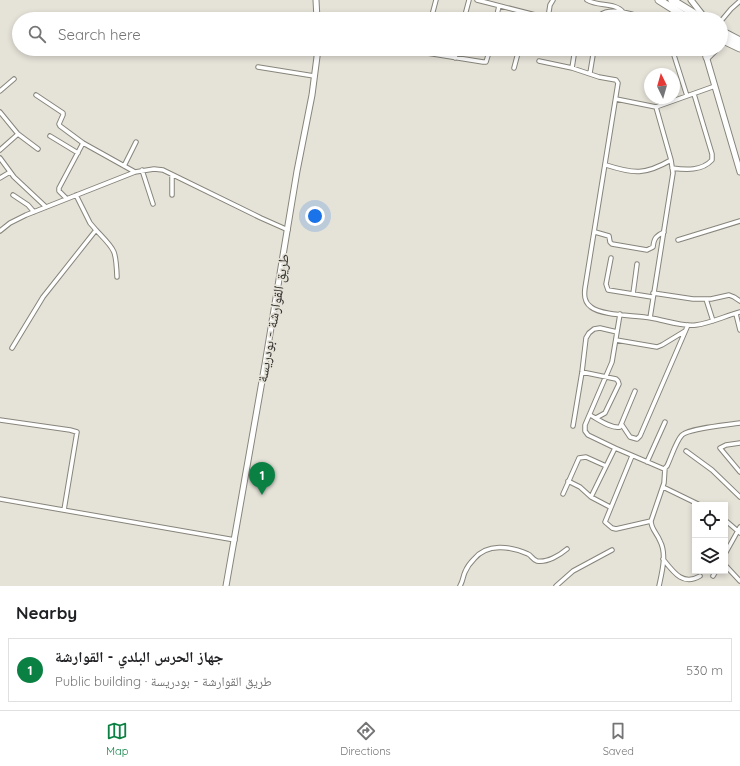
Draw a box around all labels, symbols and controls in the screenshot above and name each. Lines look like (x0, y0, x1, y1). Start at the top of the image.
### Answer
search box (12, 12, 728, 56)
icon: search (26, 23, 48, 45)
text: Search here (58, 25, 141, 44)
north arrow (644, 68, 680, 104)
your location (305, 206, 325, 226)
street label: طريق القوارشة - بودريسة (253, 252, 294, 384)
pin: 1 (249, 462, 275, 495)
map controls (692, 502, 728, 574)
button: locate (692, 502, 728, 538)
button: layers (692, 538, 728, 574)
text: Nearby (16, 602, 77, 623)
text: جهاز الحرس البلدي - القوارشة (55, 647, 223, 666)
text: 1 (27, 662, 33, 678)
text: 530 m (686, 662, 723, 678)
text: Public building · طريق القوارشة - بودريسة (55, 673, 272, 689)
tab: Map (106, 720, 128, 758)
tab: Directions (340, 720, 391, 758)
tab: Saved (603, 720, 634, 758)

